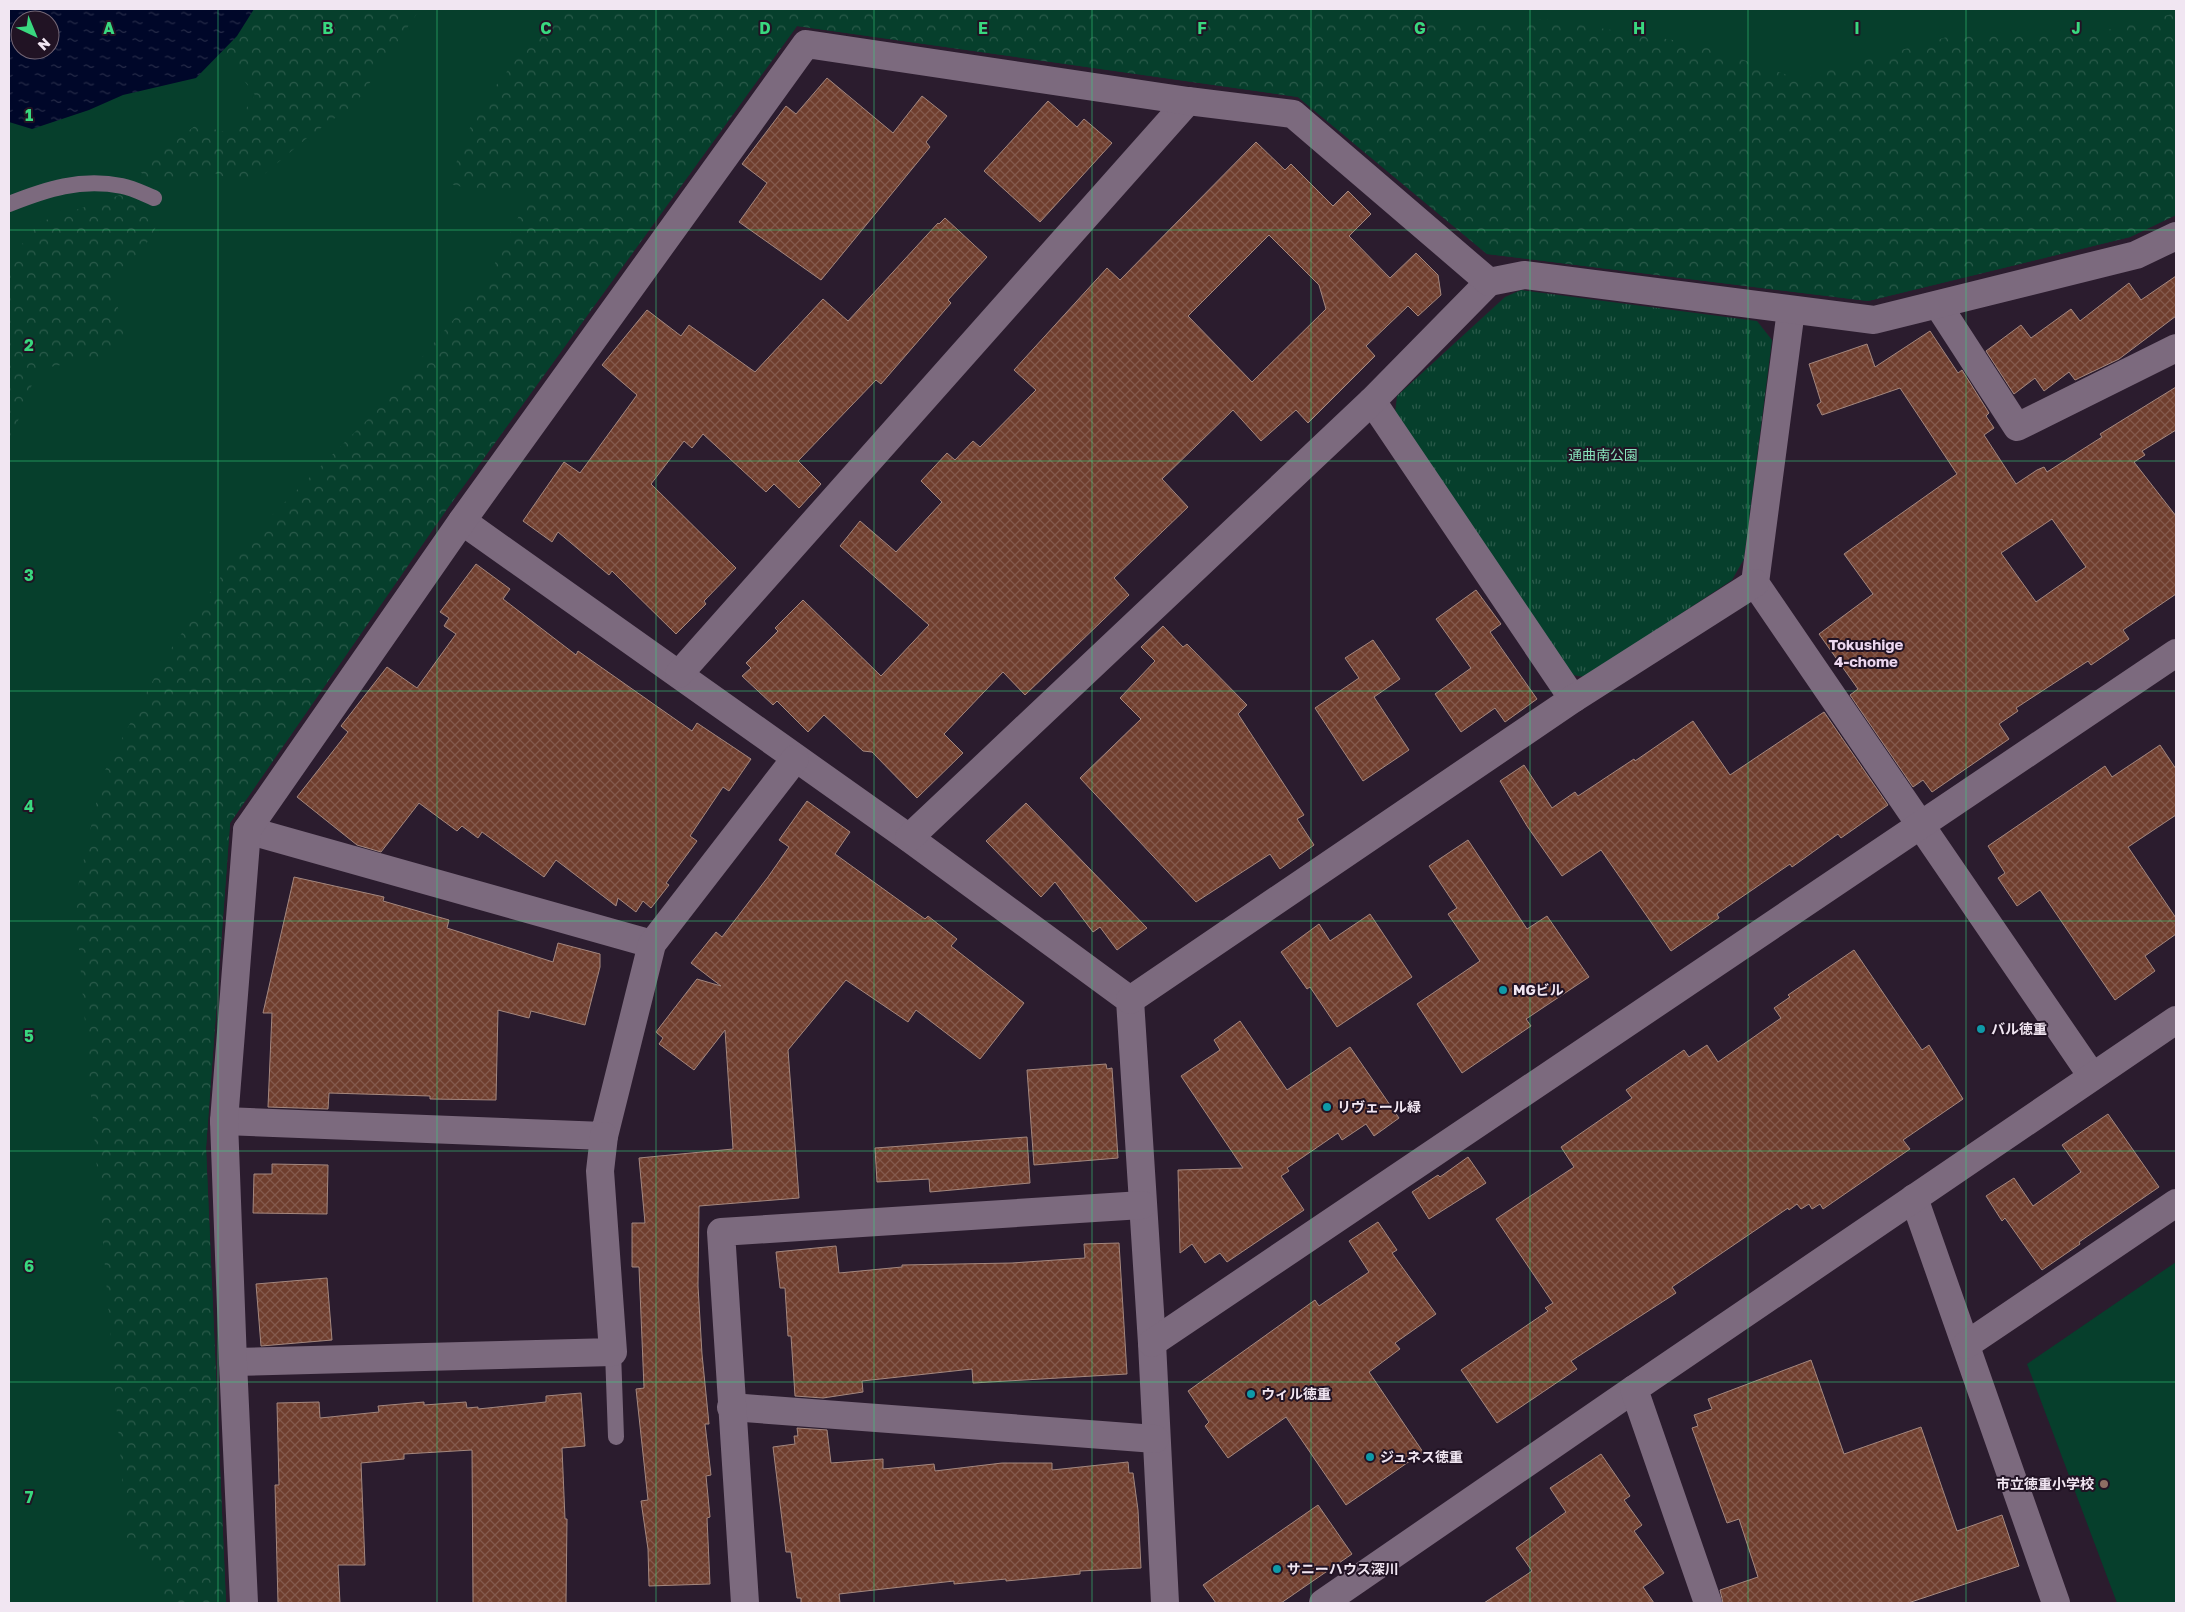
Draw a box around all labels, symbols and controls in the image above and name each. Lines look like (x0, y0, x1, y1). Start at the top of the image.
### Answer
north arrow (10, 10, 60, 60)
text: A (103, 18, 115, 38)
text: B (322, 18, 334, 38)
text: C (540, 18, 552, 38)
text: D (759, 18, 771, 38)
text: E (978, 18, 988, 38)
text: F (1197, 18, 1207, 38)
text: G (1414, 18, 1426, 38)
text: H (1633, 18, 1645, 38)
text: I (1854, 18, 1860, 38)
text: J (2071, 18, 2081, 38)
text: N (35, 35, 54, 55)
text: 1 (25, 105, 33, 125)
text: 2 (24, 335, 34, 355)
park label: 通曲南公園 (1568, 446, 1638, 463)
text: 3 (24, 565, 34, 585)
district label: Tokushige 4-chome (1829, 635, 1904, 670)
text: 4 (24, 796, 34, 816)
place label: MGビル (1513, 981, 1564, 998)
marker: MGビル (1497, 984, 1509, 996)
place label: バル徳重 (1991, 1020, 2047, 1037)
marker: バル徳重 (1975, 1023, 1987, 1035)
text: 5 (24, 1026, 34, 1046)
place label: リヴェール緑 (1337, 1098, 1421, 1115)
marker: リヴェール緑 (1321, 1101, 1333, 1113)
text: 6 (24, 1256, 34, 1276)
place label: ウィル徳重 (1261, 1385, 1331, 1402)
marker: ウィル徳重 (1245, 1388, 1257, 1400)
place label: ジュネス徳重 (1380, 1448, 1463, 1465)
marker: ジュネス徳重 (1364, 1451, 1376, 1463)
place label: 市立徳重小学校 (1996, 1475, 2094, 1492)
marker: 市立徳重小学校 (2098, 1478, 2110, 1490)
text: 7 (25, 1487, 34, 1507)
place label: サニーハウス深川 (1287, 1560, 1399, 1577)
marker: サニーハウス深川 (1271, 1563, 1283, 1575)

